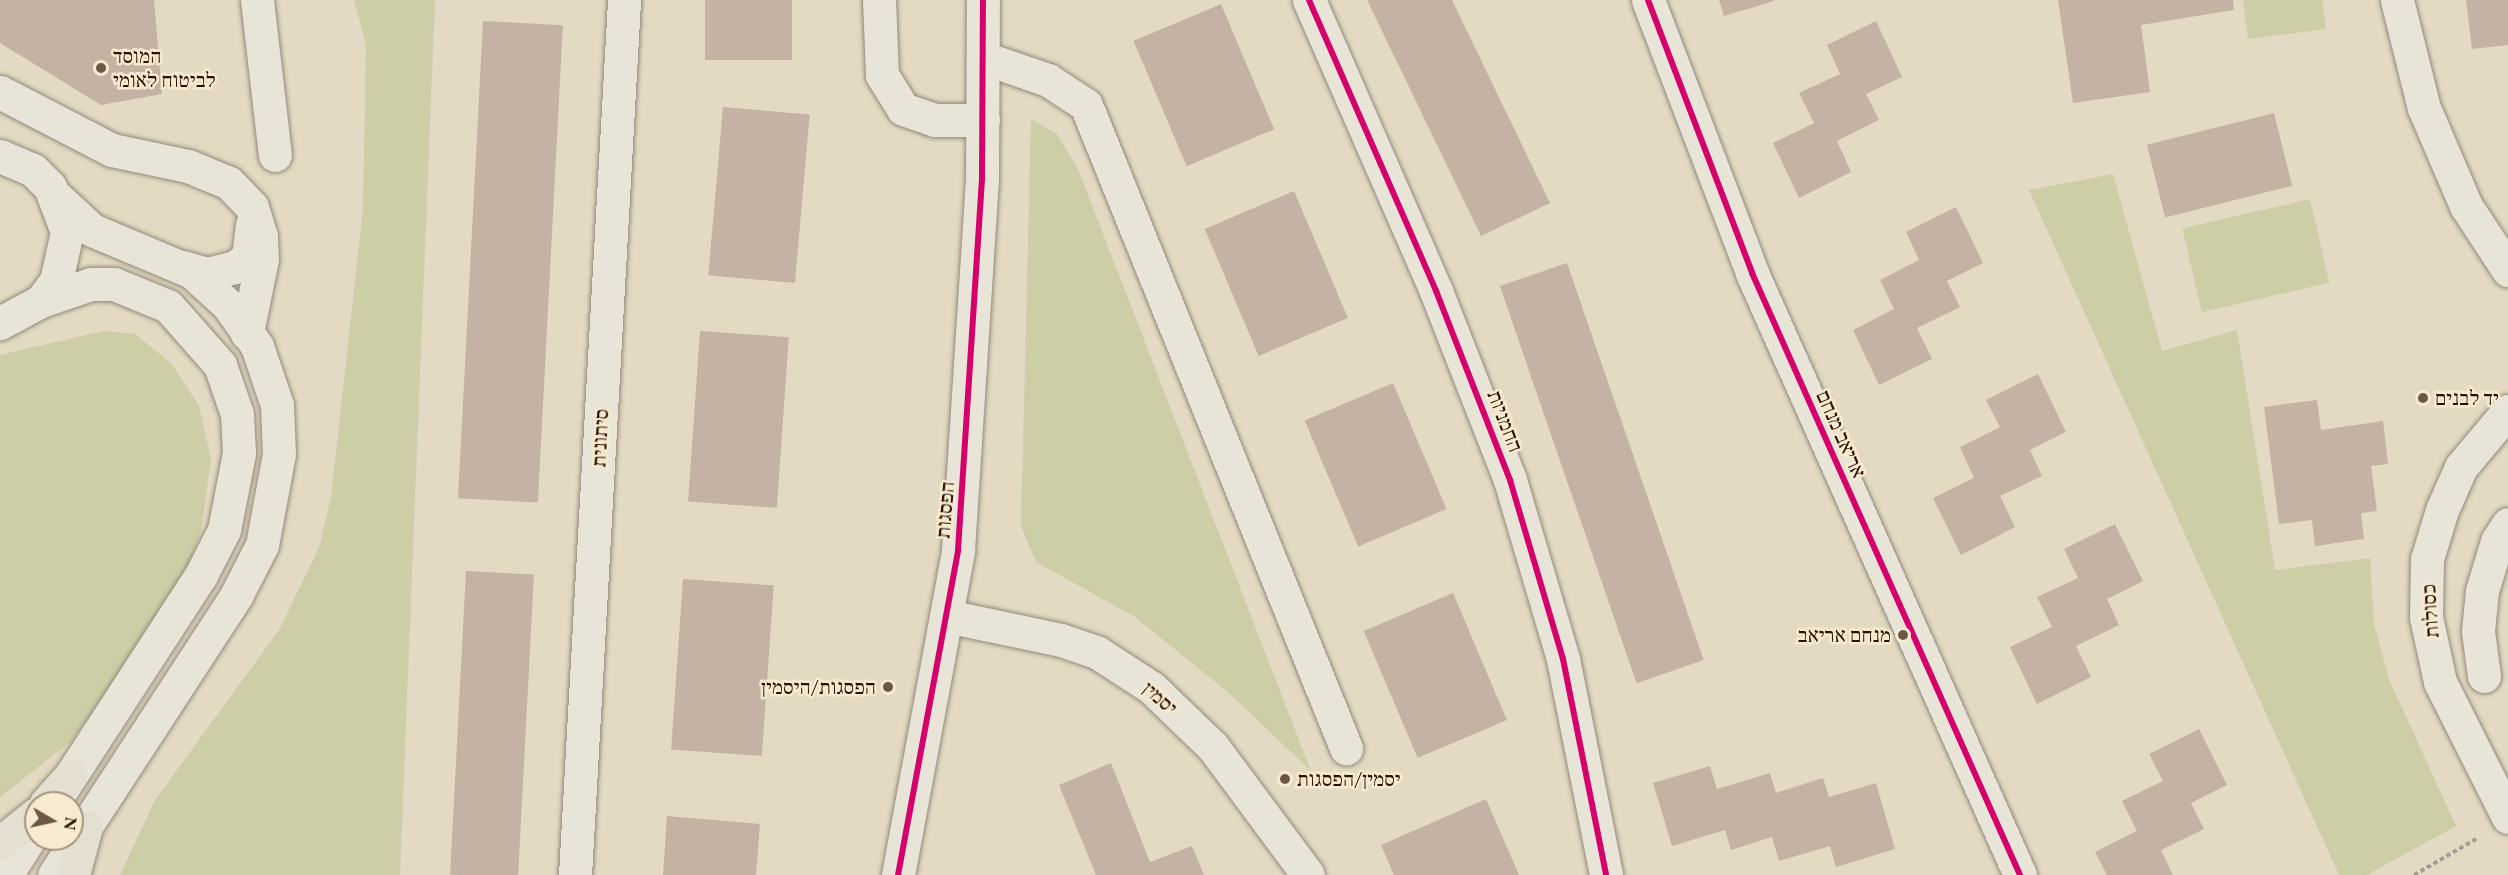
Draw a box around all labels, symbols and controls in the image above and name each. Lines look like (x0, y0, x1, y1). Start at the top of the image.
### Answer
place label: המוסד לביטוח לאומי (113, 43, 216, 93)
marker: המוסד לביטוח לאומי (94, 61, 108, 75)
place label: יד לבנים (2435, 385, 2499, 411)
street label: אריאב מנחם (1810, 386, 1872, 482)
street label: החמניות (1482, 387, 1528, 455)
marker: יד לבנים (2416, 391, 2430, 405)
street label: סיתונית (586, 408, 614, 468)
street label: הפסגות (930, 481, 960, 539)
street label: כסולות (2416, 583, 2444, 639)
place label: מנחם אריאב (1798, 622, 1891, 648)
marker: מנחם אריאב (1896, 628, 1910, 642)
place label: הפסגות/היסמין (761, 674, 876, 700)
street label: יסמין (1137, 676, 1183, 720)
marker: הפסגות/היסמין (881, 680, 895, 694)
place label: יסמין/הפסגות (1297, 766, 1401, 792)
marker: יסמין/הפסגות (1278, 772, 1292, 786)
north arrow (24, 791, 84, 851)
text: N (59, 816, 82, 832)

